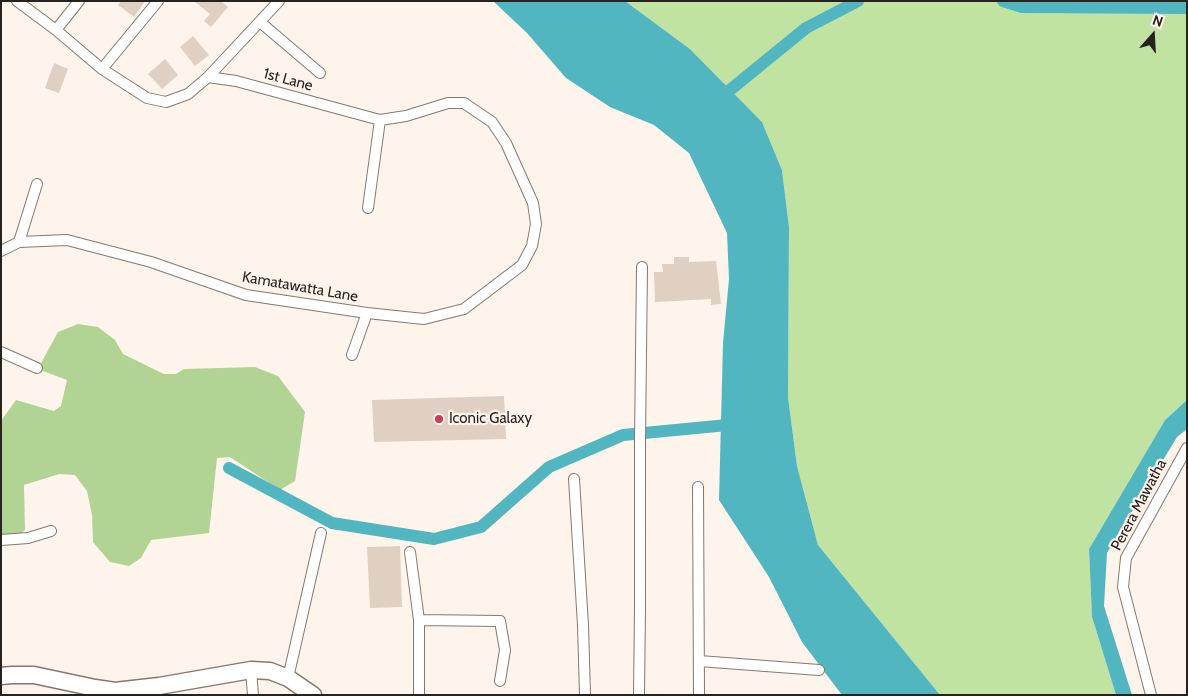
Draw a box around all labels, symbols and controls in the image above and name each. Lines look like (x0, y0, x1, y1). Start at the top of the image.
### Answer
north arrow (1128, 10, 1178, 60)
text: N (1150, 11, 1165, 31)
street label: 1st Lane (261, 65, 315, 95)
street label: Kamatawatta Lane (241, 268, 359, 306)
place label: Iconic Galaxy (449, 410, 532, 428)
marker: Iconic Galaxy (433, 413, 445, 425)
street label: Perera Mawatha (1107, 456, 1171, 554)

